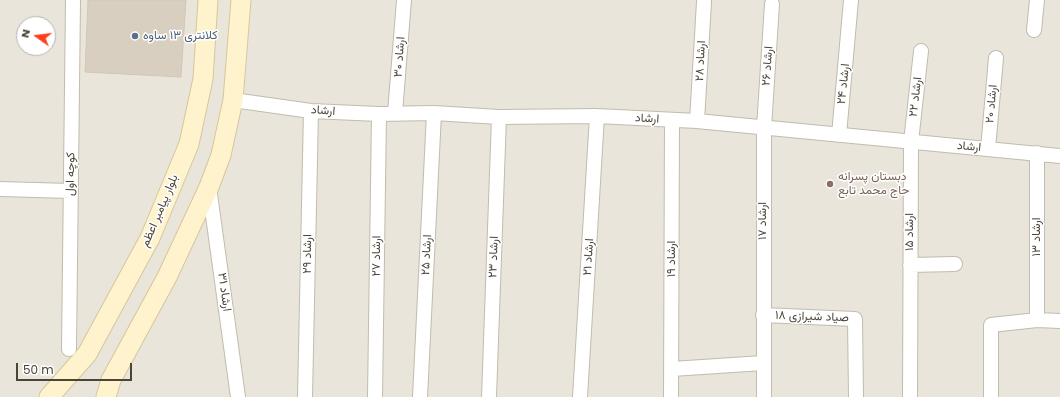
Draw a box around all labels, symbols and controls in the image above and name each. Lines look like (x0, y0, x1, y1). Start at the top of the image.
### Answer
north arrow (16, 16, 56, 56)
text: N (17, 27, 34, 39)
place label: کلانتری ۱۳ ساوه (143, 29, 218, 43)
marker: کلانتری ۱۳ ساوه (130, 31, 140, 41)
street label: ارشاد ۳۰ (391, 36, 409, 78)
street label: ارشاد ۲۸ (693, 40, 709, 82)
street label: ارشاد ۲۶ (759, 46, 777, 86)
street label: ارشاد ۲۴ (835, 63, 853, 105)
street label: ارشاد ۲۲ (906, 76, 926, 118)
street label: ارشاد ۲۰ (983, 84, 1001, 124)
street label: ارشاد (310, 103, 336, 119)
street label: ارشاد (634, 111, 660, 127)
street label: ارشاد (956, 139, 982, 155)
street label: کوچه اول (63, 152, 79, 196)
place label: دبستان پسرانه حاج محمد تابع (838, 170, 909, 198)
street label: بلوار پیامبر اعظم (138, 172, 182, 250)
marker: دبستان پسرانه حاج محمد تابع (825, 179, 835, 189)
street label: ارشاد ۱۷ (756, 202, 770, 240)
street label: ارشاد ۱۵ (903, 213, 917, 251)
street label: ارشاد ۱۳ (1030, 218, 1044, 256)
street label: ارشاد ۲۹ (300, 234, 316, 274)
street label: ارشاد ۲۵ (419, 234, 435, 276)
street label: ارشاد ۲۷ (369, 235, 385, 277)
street label: ارشاد ۲۳ (486, 236, 502, 278)
street label: ارشاد ۲۱ (581, 238, 597, 276)
street label: ارشاد ۱۹ (665, 241, 679, 277)
street label: ارشاد ۳۱ (214, 272, 234, 312)
street label: صیاد شیرازی ۱۸ (775, 309, 849, 325)
scale bar (18, 355, 134, 381)
text: 50 m (23, 361, 54, 378)

